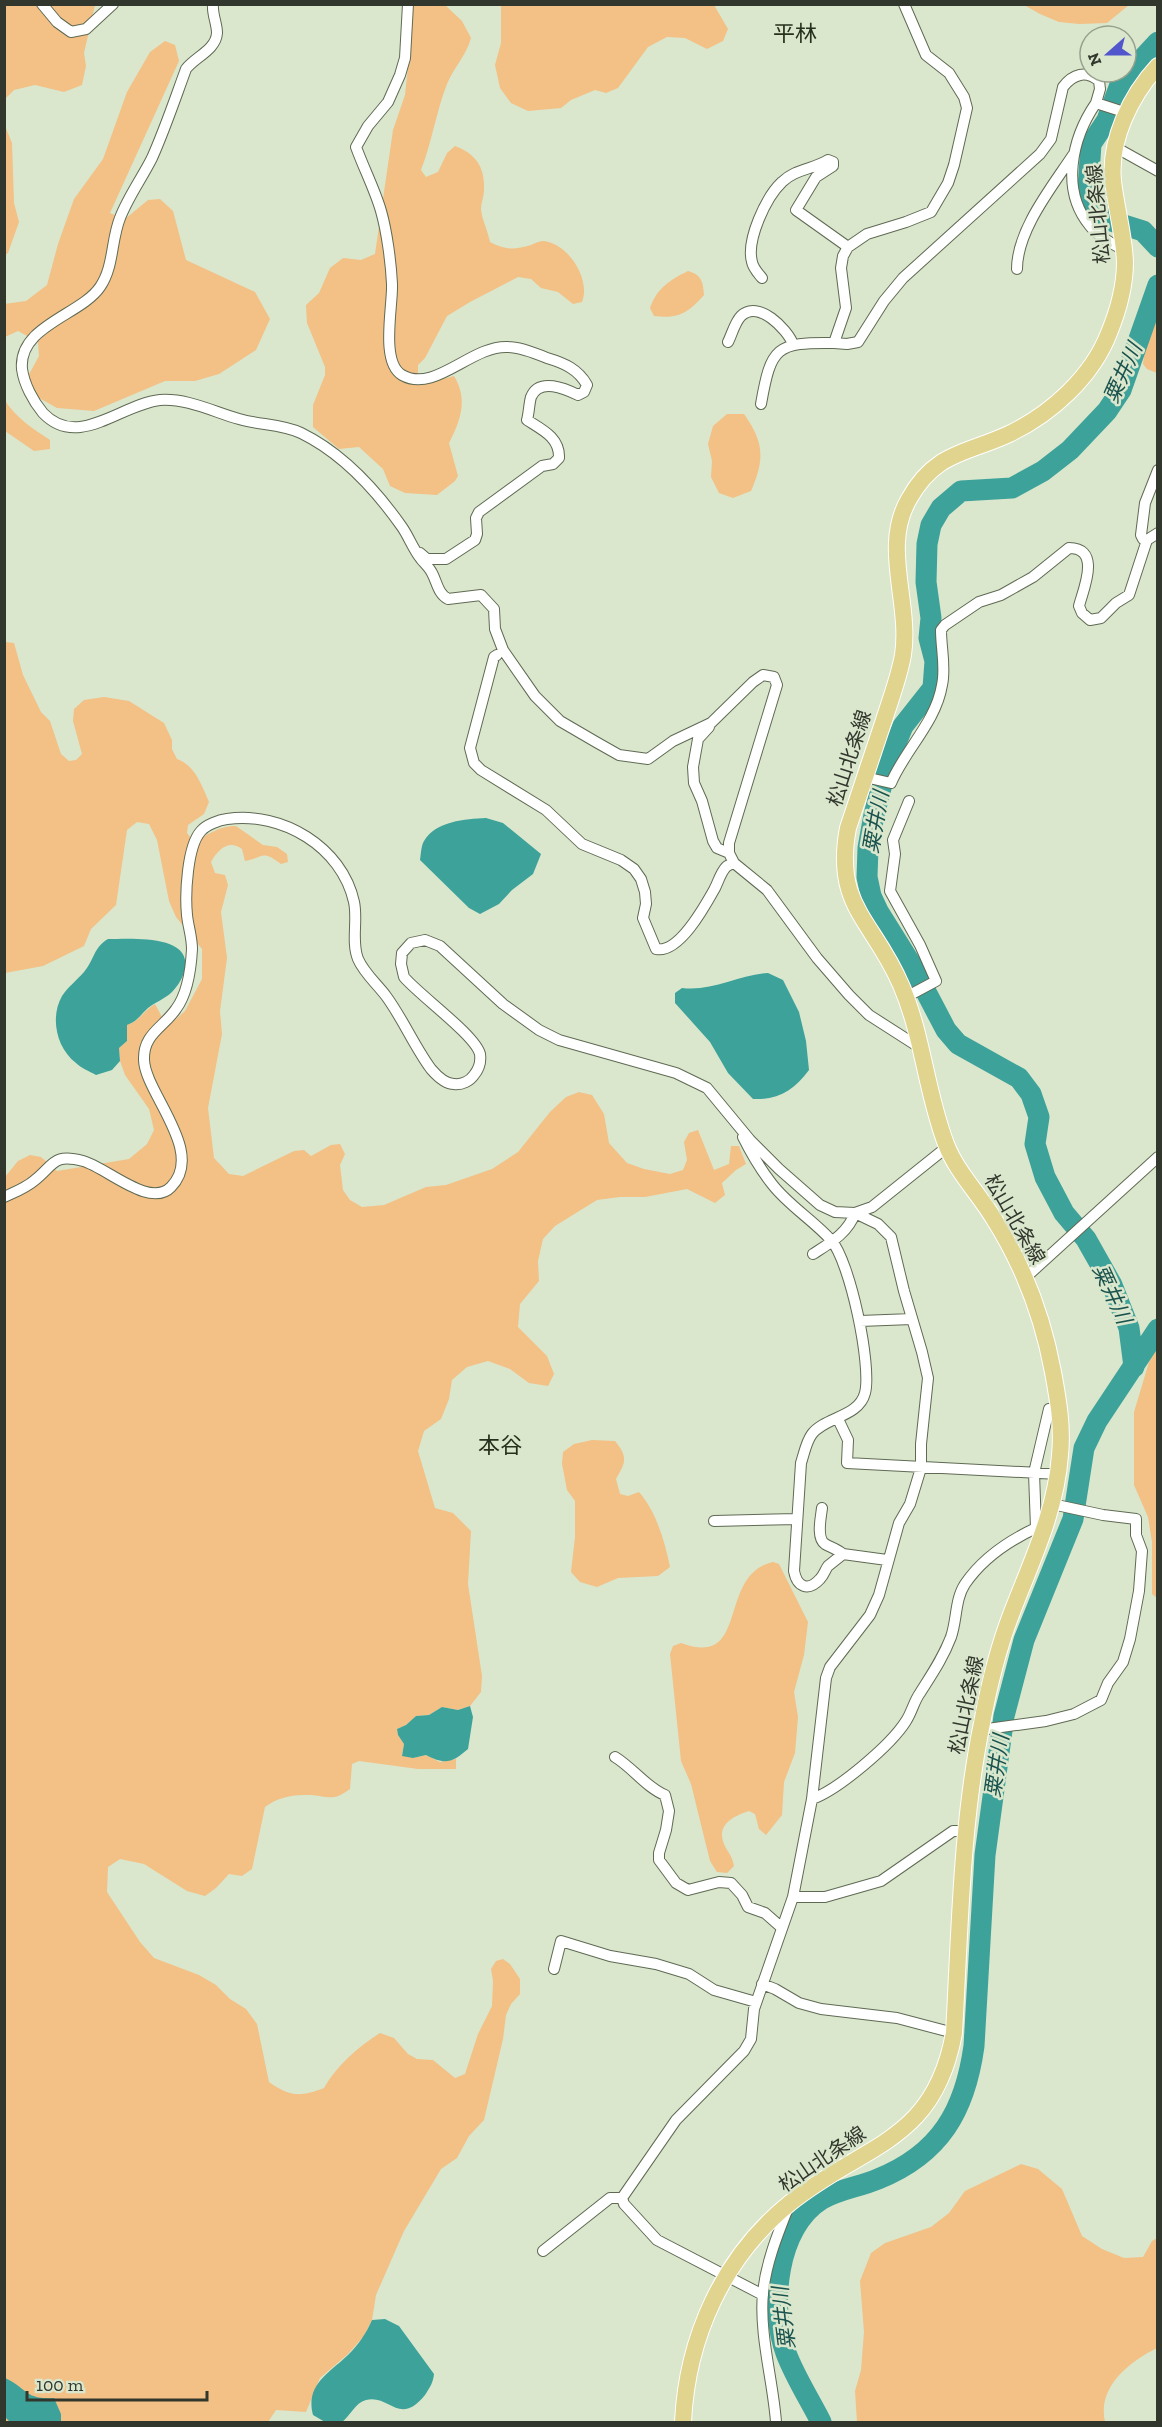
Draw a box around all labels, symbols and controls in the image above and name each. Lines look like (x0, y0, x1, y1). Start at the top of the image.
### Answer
district label: 平林 (773, 20, 817, 47)
north arrow (1078, 24, 1138, 84)
text: N (1083, 50, 1106, 68)
street label: 松山北条線 (1082, 163, 1114, 265)
water label: 粟井川 (1098, 337, 1148, 407)
street label: 松山北条線 (822, 707, 876, 809)
water label: 粟井川 (858, 787, 894, 855)
street label: 松山北条線 (980, 1170, 1050, 1268)
water label: 粟井川 (1088, 1260, 1138, 1329)
district label: 本谷 (478, 1432, 522, 1459)
street label: 松山北条線 (944, 1654, 988, 1756)
water label: 粟井川 (980, 1731, 1014, 1799)
street label: 松山北条線 (774, 2121, 870, 2197)
water label: 粟井川 (767, 2283, 800, 2351)
scale bar (27, 2364, 207, 2402)
text: 100 m (36, 2374, 84, 2396)

